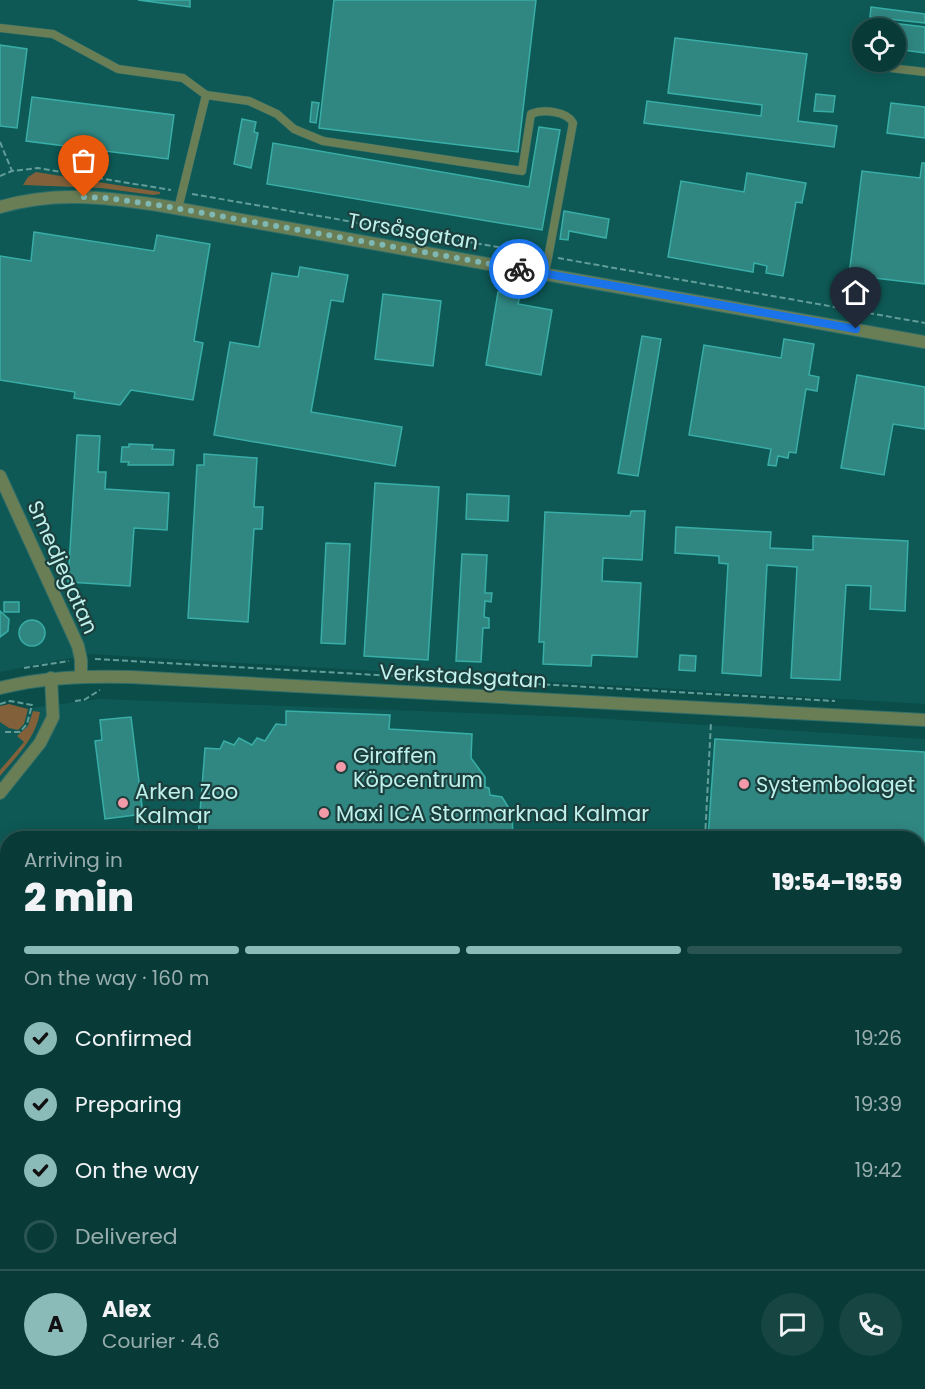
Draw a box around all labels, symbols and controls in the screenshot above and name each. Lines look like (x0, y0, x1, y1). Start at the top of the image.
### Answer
map controls (852, 18, 906, 72)
button: locate (852, 18, 906, 72)
pin (58, 135, 109, 197)
icon: bag (67, 144, 100, 177)
street label: Torsåsgatan (345, 205, 481, 257)
courier (489, 239, 549, 299)
icon: bike (503, 253, 536, 286)
pin (830, 267, 881, 329)
icon: home (839, 276, 872, 309)
street label: Smedjegatan (21, 496, 105, 638)
street label: Verkstadsgatan (379, 657, 547, 695)
place label: Giraffen Köpcentrum (353, 741, 483, 794)
marker: Giraffen Köpcentrum (334, 760, 348, 774)
place label: Systembolaget (756, 770, 915, 799)
place label: Arken Zoo Kalmar (135, 777, 238, 830)
marker: Systembolaget (737, 777, 751, 791)
marker: Arken Zoo Kalmar (116, 796, 130, 810)
place label: Maxi ICA Stormarknad Kalmar (336, 799, 649, 828)
marker: Maxi ICA Stormarknad Kalmar (317, 806, 331, 820)
text: Arriving in (24, 846, 123, 874)
text: 19:54–19:59 (773, 867, 902, 898)
text: 2 min (24, 870, 134, 925)
text: On the way · 160 m (24, 964, 209, 992)
icon: check (24, 1022, 57, 1055)
text: Confirmed (75, 1023, 192, 1054)
text: 19:26 (855, 1024, 902, 1052)
icon: check (24, 1088, 57, 1121)
text: Preparing (75, 1089, 182, 1120)
text: 19:39 (854, 1090, 902, 1118)
icon: check (24, 1154, 57, 1187)
text: On the way (75, 1155, 199, 1186)
text: 19:42 (855, 1156, 902, 1184)
text: Delivered (75, 1221, 178, 1252)
button: chat (761, 1293, 824, 1356)
button: phone (839, 1293, 902, 1356)
text: Alex (102, 1294, 151, 1325)
text: A (47, 1309, 64, 1340)
text: Courier · 4.6 (102, 1327, 220, 1355)

